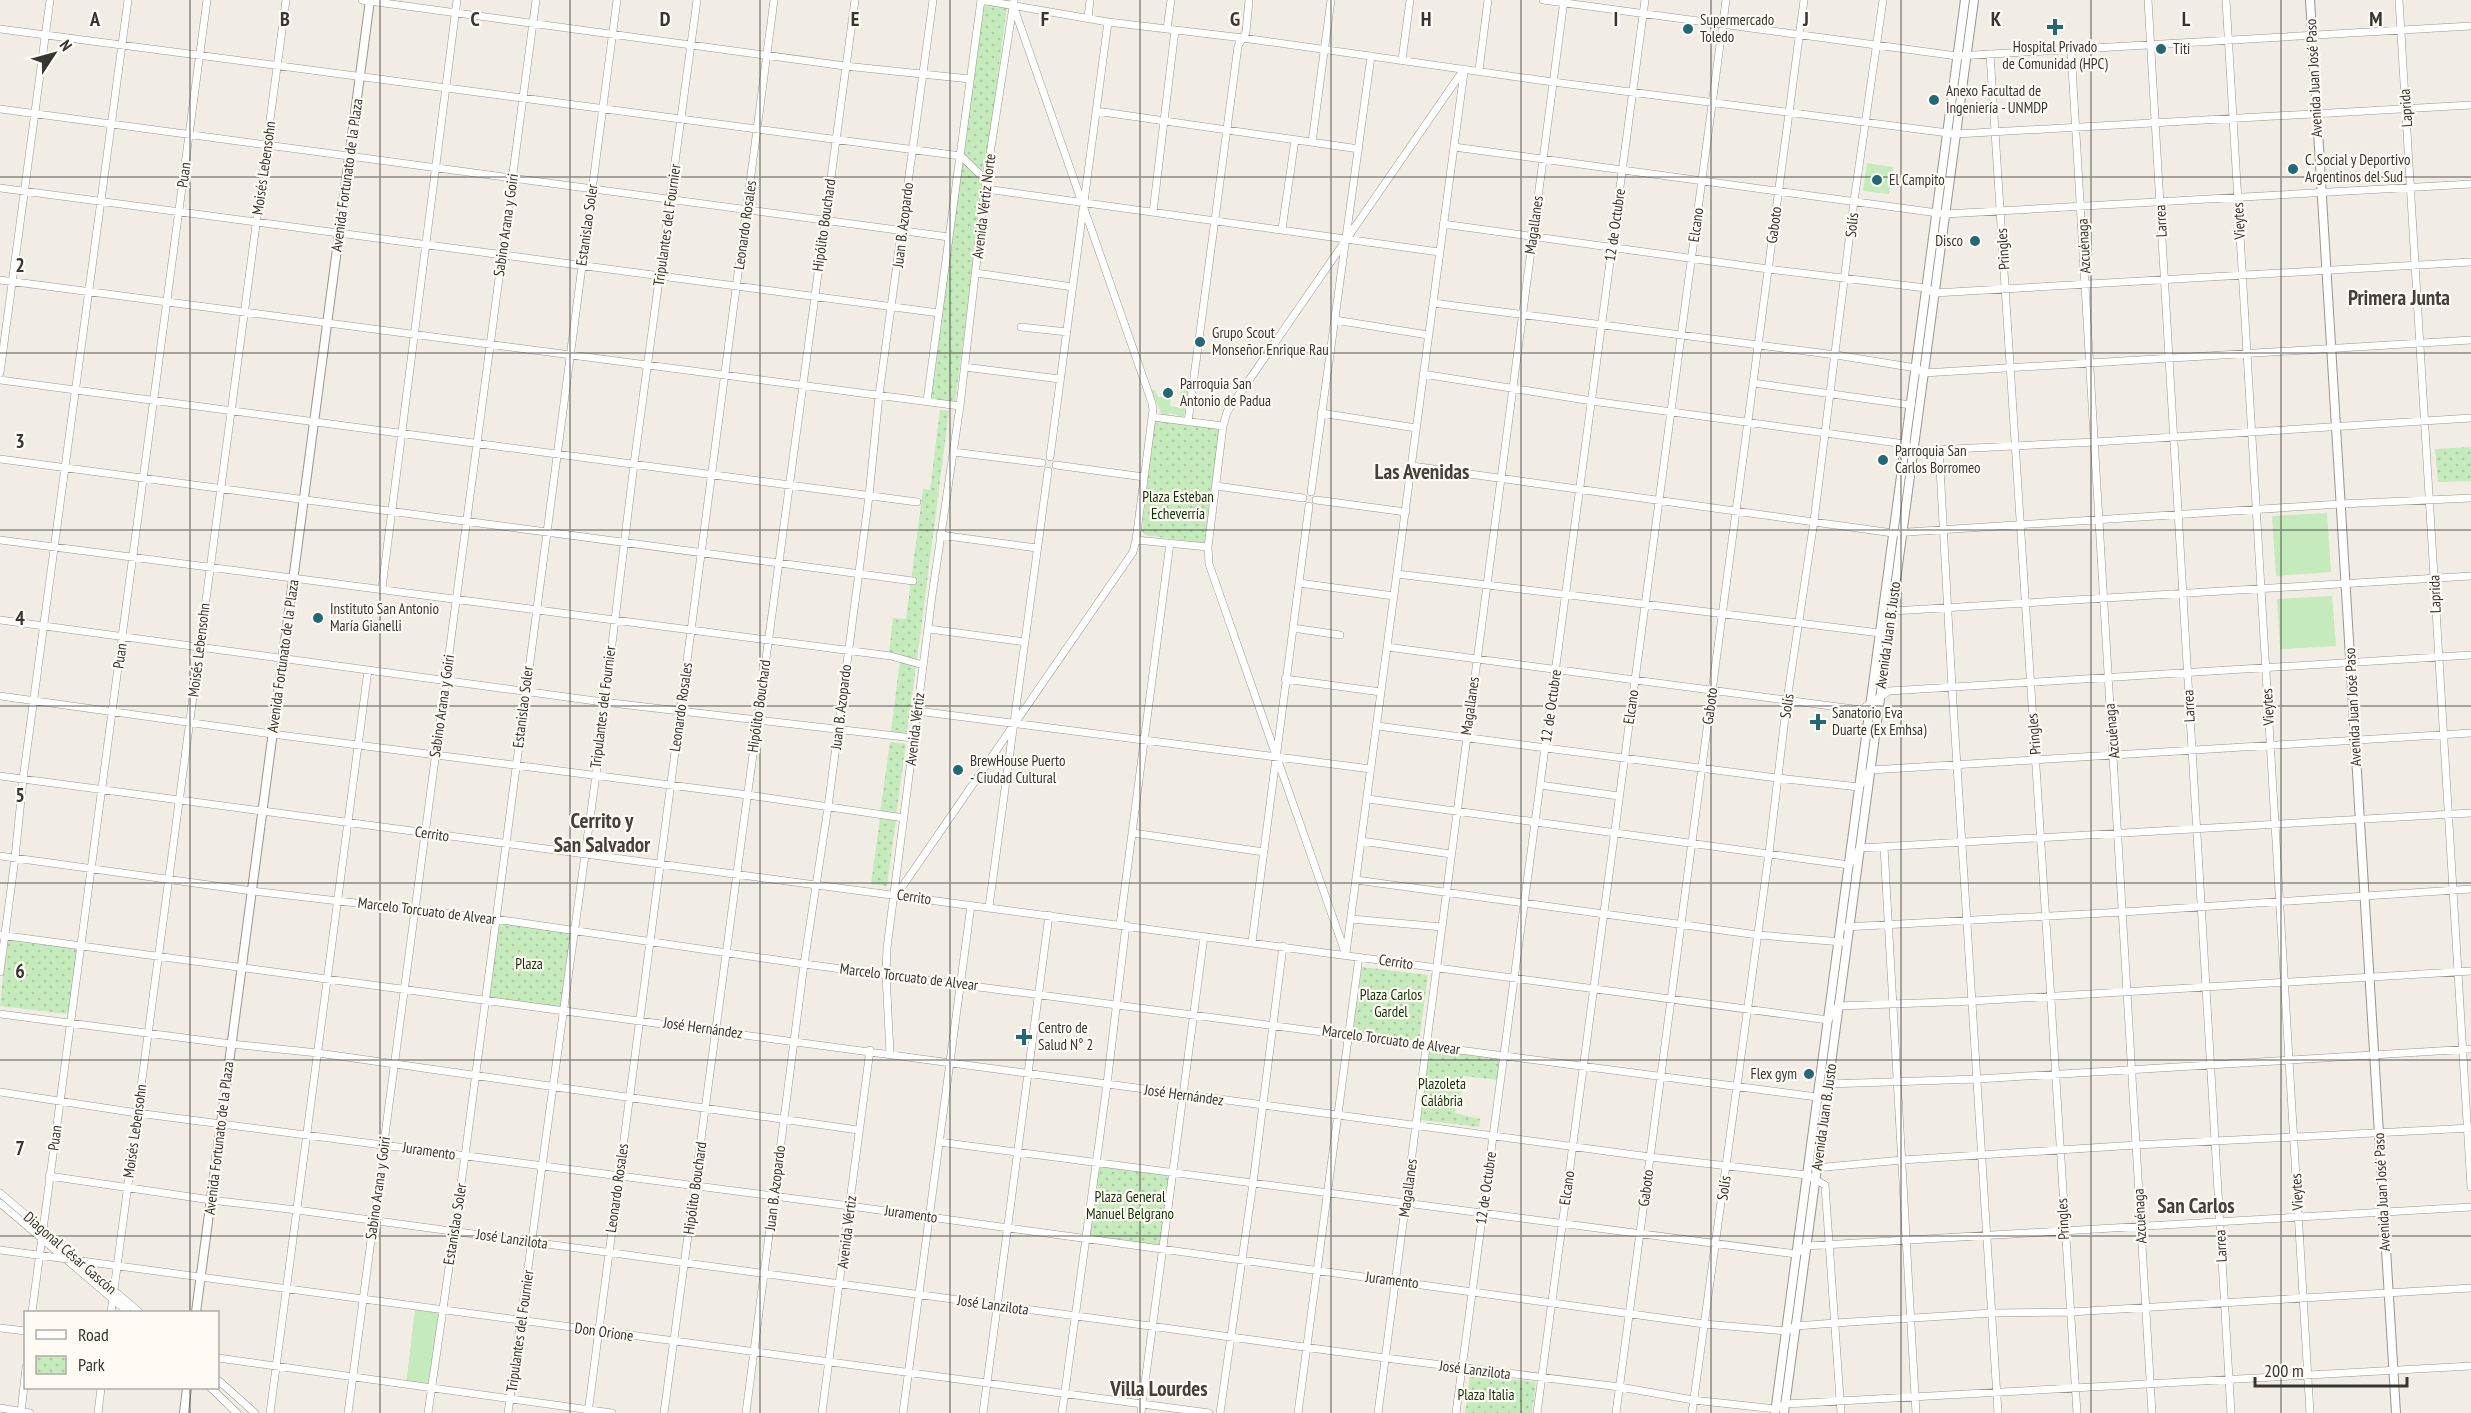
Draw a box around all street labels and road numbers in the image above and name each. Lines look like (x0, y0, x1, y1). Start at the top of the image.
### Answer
street label: Avenida Juan José Paso (2301, 18, 2326, 138)
street label: Laprida (2395, 88, 2416, 128)
street label: Avenida Fortunato de la Plaza (326, 97, 367, 253)
street label: Moisés Lebensohn (248, 120, 279, 216)
street label: Avenida Vértiz Norte (968, 152, 999, 259)
street label: Puan (172, 161, 195, 189)
street label: Tripulantes del Fournier (649, 162, 685, 287)
street label: Sabino Arana y Goiri (489, 172, 522, 278)
street label: Hipólito Bouchard (808, 177, 839, 272)
street label: Leonardo Rosales (729, 179, 760, 271)
street label: Juan B. Azopardo (888, 181, 917, 270)
street label: Estanislao Soler (571, 182, 602, 267)
street label: 12 de Octubre (1600, 187, 1629, 263)
street label: Magallanes (1520, 194, 1547, 255)
street label: Vieytes (2228, 202, 2249, 241)
street label: Larrea (2150, 204, 2171, 238)
street label: Gaboto (1762, 205, 1785, 245)
street label: Elcano (1684, 207, 1707, 243)
street label: Solís (1841, 212, 1862, 238)
street label: Azcuénaga (2073, 218, 2094, 274)
street label: Pringles (1992, 228, 2013, 270)
street label: Laprida (2424, 574, 2445, 614)
street label: Avenida Fortunato de la Plaza (262, 578, 303, 734)
street label: Avenida Juan B. Justo (1871, 580, 1904, 690)
street label: Moisés Lebensohn (183, 602, 214, 698)
street label: Puan (108, 642, 131, 670)
street label: Tripulantes del Fournier (586, 644, 620, 769)
street label: Avenida Juan José Paso (2340, 647, 2365, 767)
street label: Sabino Arana y Goiri (425, 653, 458, 759)
street label: Hipólito Bouchard (743, 658, 774, 753)
street label: Leonardo Rosales (665, 661, 696, 753)
street label: Juan B. Azopardo (826, 663, 855, 752)
street label: Estanislao Soler (508, 664, 537, 749)
street label: 12 de Octubre (1536, 668, 1565, 744)
street label: Magallanes (1456, 675, 1483, 736)
street label: Gaboto (1698, 686, 1721, 726)
street label: Vieytes (2257, 688, 2278, 727)
street label: Elcano (1619, 689, 1642, 725)
street label: Larrea (2178, 689, 2199, 723)
street label: Avenida Vértiz (901, 691, 928, 767)
street label: Solís (1775, 692, 1798, 719)
street label: Azcuénaga (2100, 703, 2123, 759)
street label: Pringles (2022, 713, 2045, 756)
street label: Cerrito (414, 822, 451, 845)
street label: Cerrito (896, 885, 933, 908)
street label: Marcelo Torcuato de Alvear (357, 893, 498, 929)
street label: Cerrito (1378, 950, 1415, 973)
street label: Marcelo Torcuato de Alvear (839, 959, 980, 995)
street label: José Hernández (661, 1012, 744, 1042)
street label: Marcelo Torcuato de Alvear (1321, 1020, 1462, 1059)
street label: Avenida Fortunato de la Plaza (200, 1060, 237, 1216)
street label: Avenida Juan B. Justo (1807, 1062, 1840, 1172)
street label: José Hernández (1142, 1079, 1225, 1109)
street label: Moisés Lebensohn (119, 1083, 150, 1179)
street label: Puan (43, 1124, 66, 1152)
street label: Avenida Juan José Paso (2369, 1132, 2394, 1252)
street label: Sabino Arana y Goiri (361, 1135, 394, 1241)
street label: Juramento (400, 1137, 457, 1164)
street label: Hipólito Bouchard (679, 1140, 710, 1235)
street label: Leonardo Rosales (601, 1142, 632, 1234)
street label: Juan B. Azopardo (760, 1144, 789, 1233)
street label: 12 de Octubre (1471, 1150, 1500, 1226)
street label: Magallanes (1394, 1157, 1421, 1218)
street label: Gaboto (1634, 1168, 1657, 1208)
street label: Elcano (1555, 1170, 1578, 1206)
street label: Vieytes (2286, 1173, 2307, 1212)
street label: Solís (1712, 1174, 1735, 1201)
street label: Estanislao Soler (439, 1181, 470, 1266)
street label: Azcuénaga (2129, 1188, 2150, 1244)
street label: Avenida Vértiz (833, 1194, 860, 1270)
street label: Pringles (2052, 1198, 2073, 1240)
street label: Juramento (882, 1200, 939, 1227)
street label: Diagonal César Gascón (20, 1207, 121, 1298)
street label: José Lanzilota (474, 1224, 549, 1253)
street label: Larrea (2210, 1229, 2231, 1263)
street label: Juramento (1363, 1267, 1420, 1292)
street label: Tripulantes del Fournier (502, 1268, 538, 1393)
street label: José Lanzilota (955, 1290, 1030, 1319)
street label: Don Orione (574, 1318, 635, 1345)
street label: José Lanzilota (1437, 1356, 1512, 1383)

